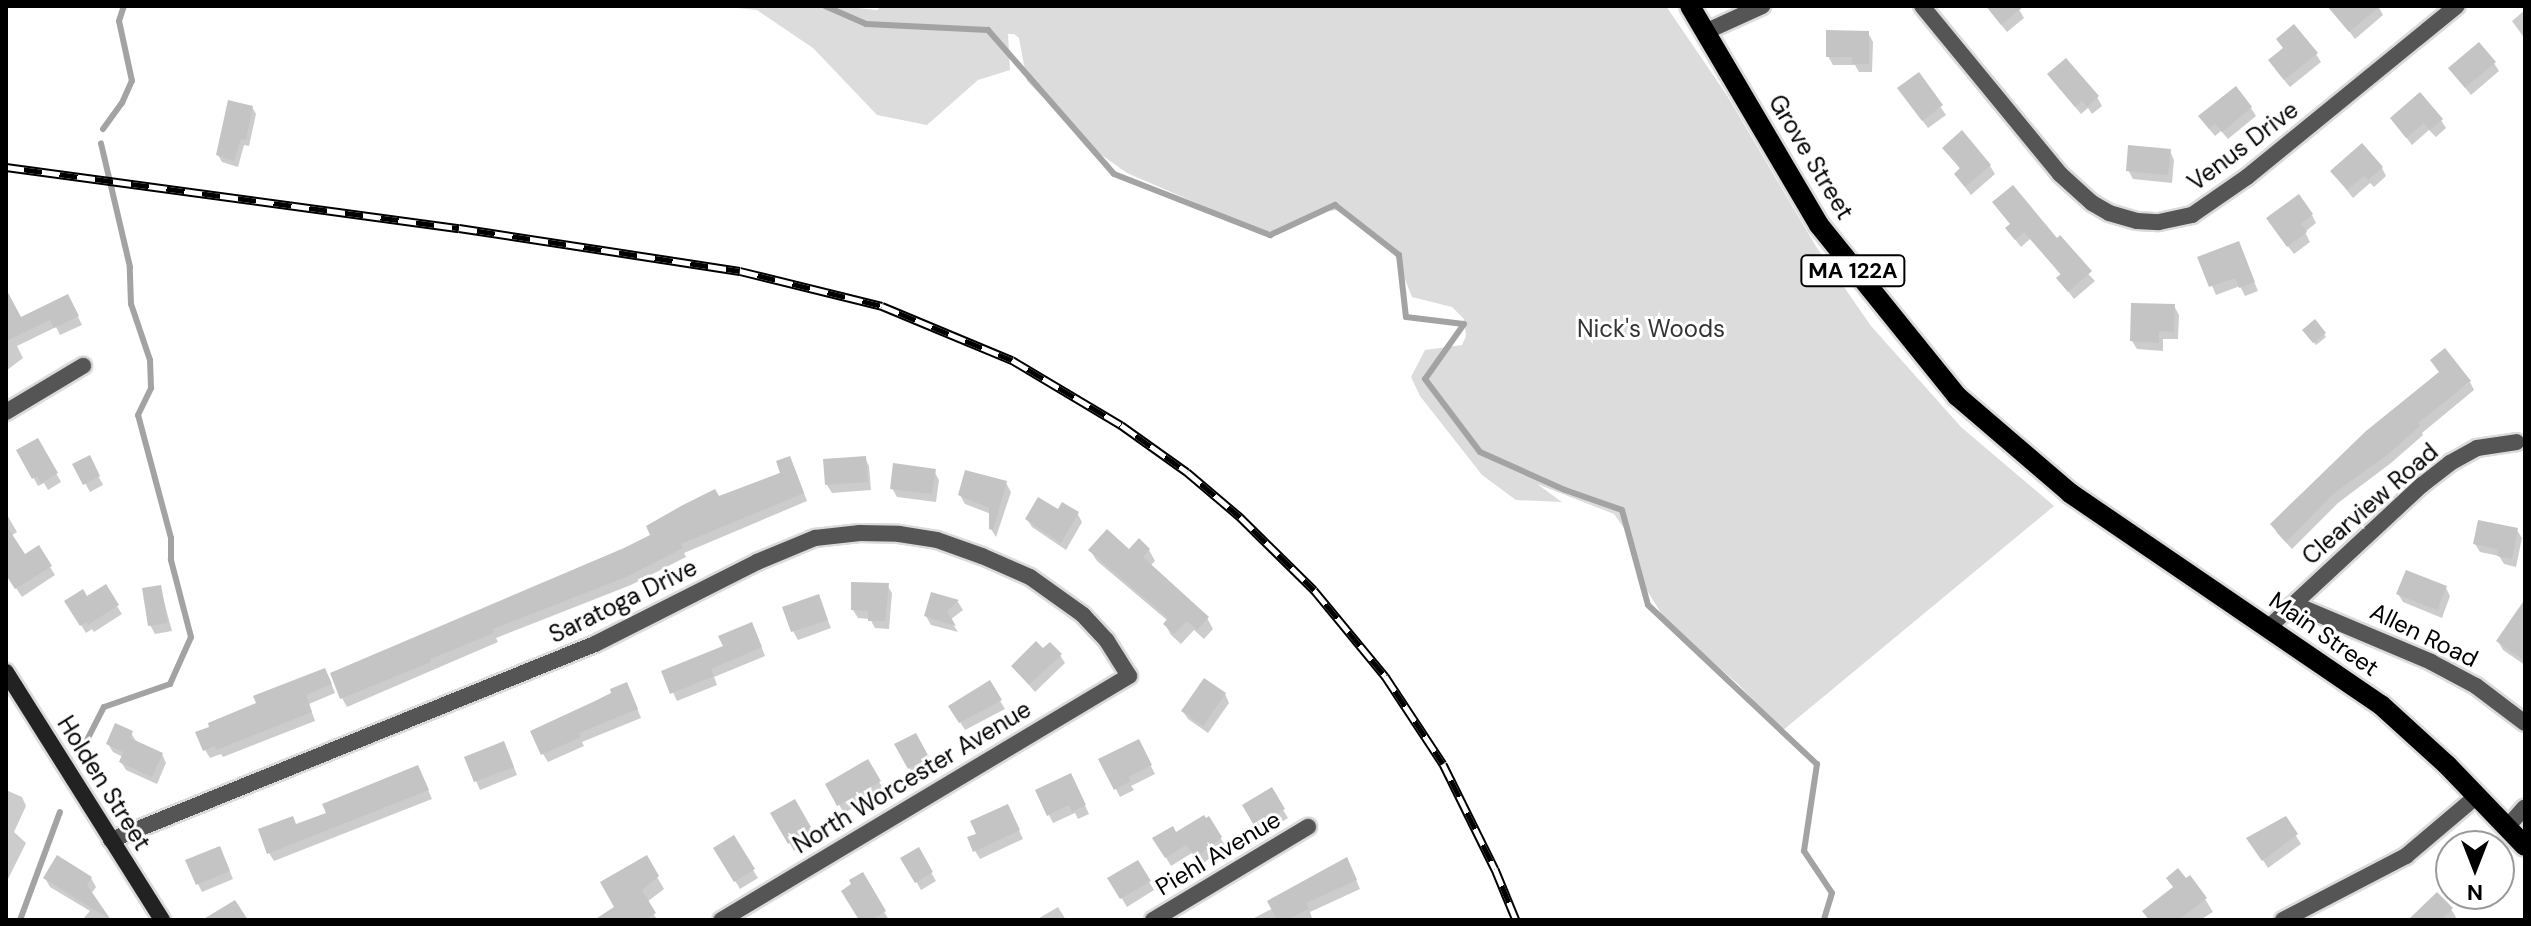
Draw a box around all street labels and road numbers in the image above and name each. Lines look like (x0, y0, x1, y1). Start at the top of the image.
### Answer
street label: Grove Street (1763, 89, 1859, 225)
street label: Venus Drive (2182, 95, 2304, 197)
road number: MA 122A (1799, 253, 1907, 289)
street label: Clearview Road (2296, 437, 2444, 571)
street label: Saratoga Drive (544, 553, 702, 649)
street label: Main Street (2264, 586, 2384, 682)
street label: Allen Road (2365, 597, 2483, 673)
street label: North Worcester Avenue (788, 695, 1036, 859)
street label: Holden Street (51, 711, 157, 855)
street label: Piehl Avenue (1150, 805, 1286, 901)

